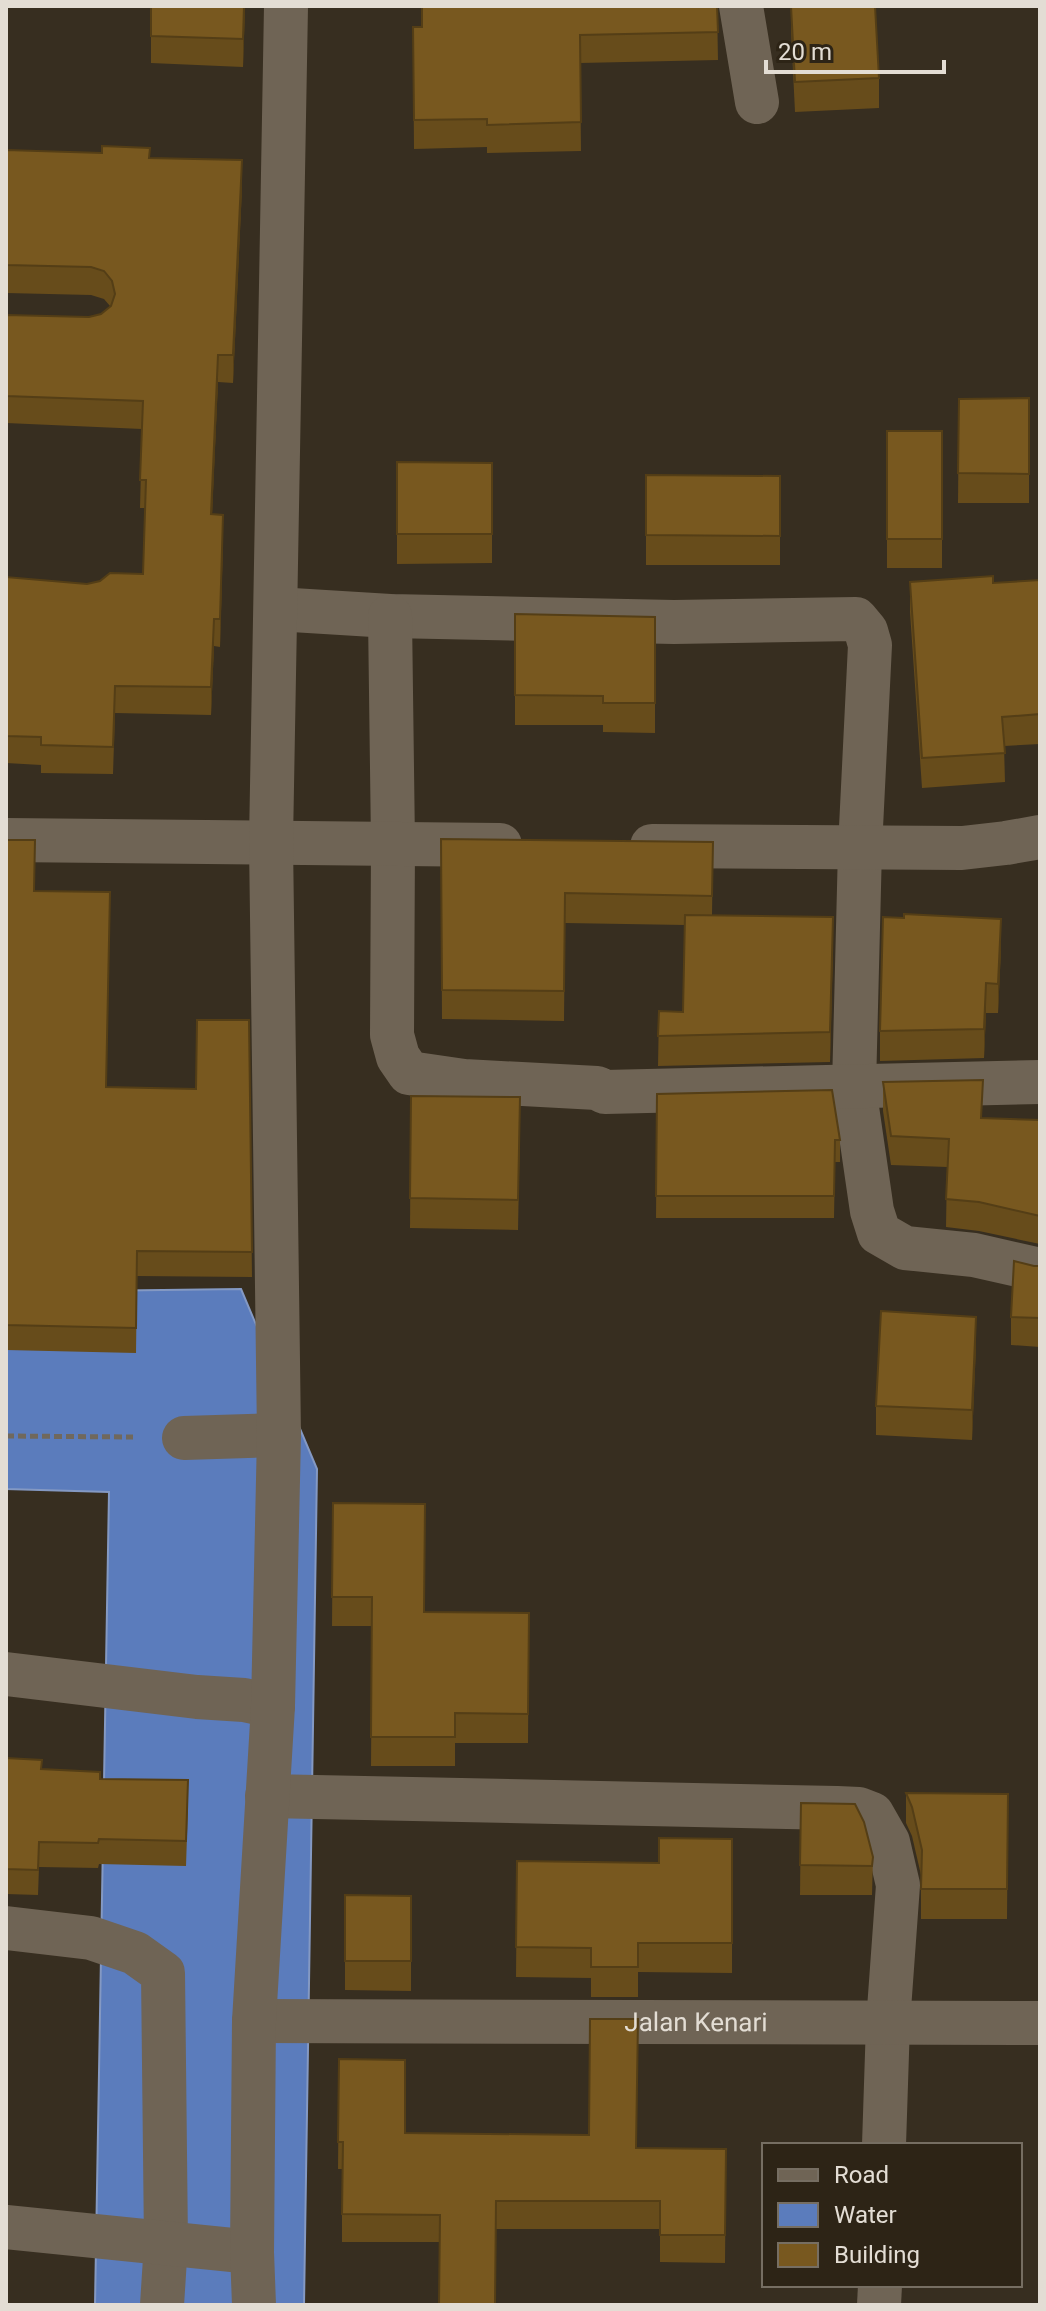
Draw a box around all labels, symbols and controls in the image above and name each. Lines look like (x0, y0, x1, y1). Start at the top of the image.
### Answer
scale bar (766, 24, 944, 74)
text: 20 m (778, 38, 832, 66)
street label: Jalan Kenari (624, 2007, 768, 2037)
legend (762, 2143, 1022, 2287)
text: Road (834, 2161, 889, 2189)
text: Water (834, 2201, 897, 2229)
text: Building (834, 2241, 920, 2269)

